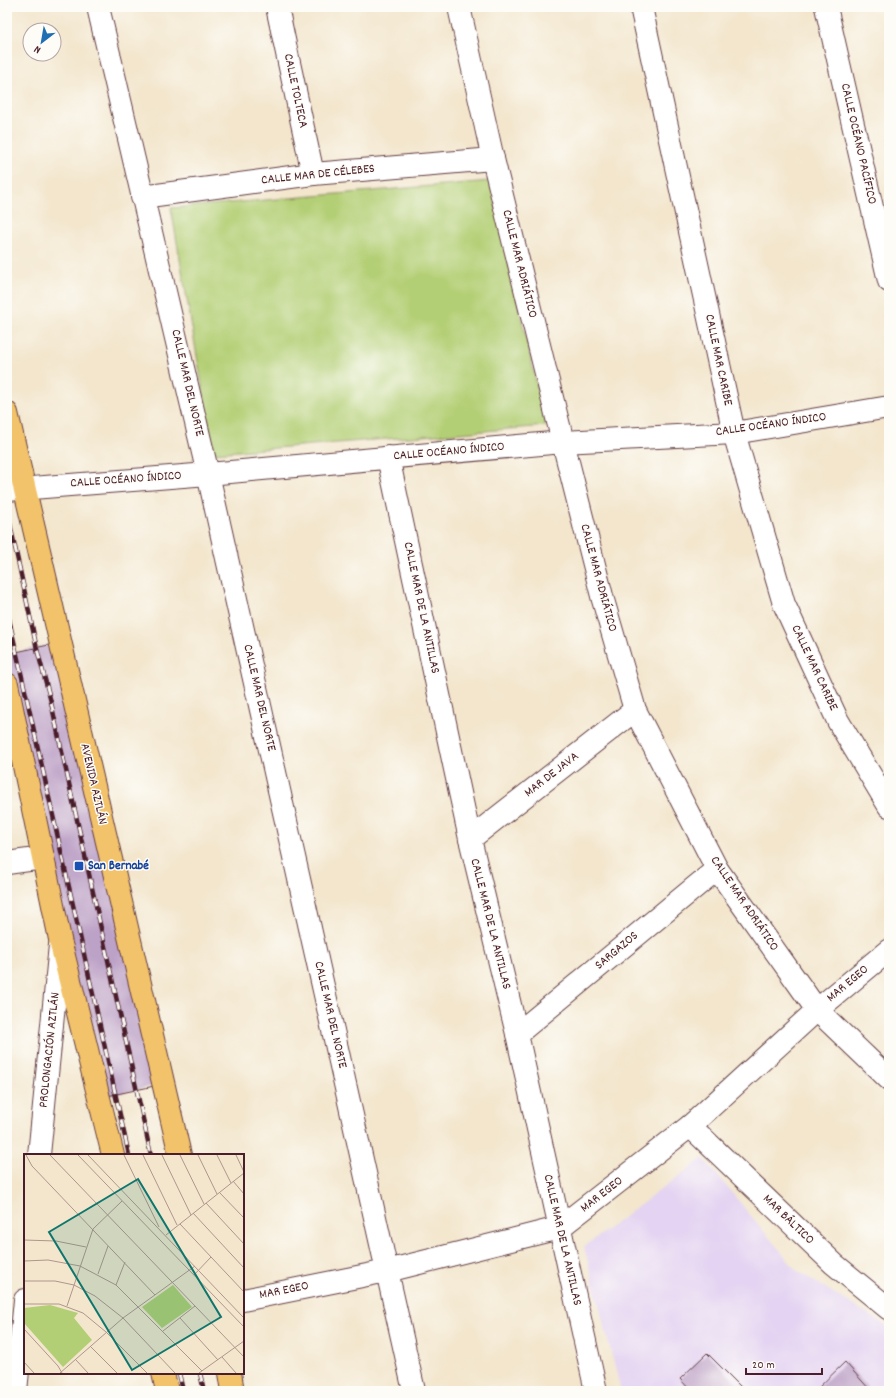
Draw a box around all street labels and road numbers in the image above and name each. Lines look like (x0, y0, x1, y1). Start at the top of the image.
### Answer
street label: CALLE TOLTECA (278, 52, 312, 130)
street label: CALLE OCÉANO PACÍFICO (835, 82, 881, 206)
street label: CALLE MAR DE CÉLEBES (260, 160, 376, 190)
street label: CALLE MAR ADRIÁTICO (496, 208, 542, 320)
street label: CALLE MAR CARIBE (699, 313, 737, 408)
street label: CALLE MAR DEL NORTE (165, 328, 209, 438)
street label: CALLE OCÉANO ÍNDICO (714, 408, 828, 442)
street label: CALLE OCÉANO ÍNDICO (393, 438, 505, 466)
street label: CALLE OCÉANO ÍNDICO (70, 467, 182, 493)
street label: CALLE MAR ADRIÁTICO (574, 522, 622, 634)
street label: CALLE MAR DE LA ANTILLAS (398, 540, 444, 676)
street label: CALLE MAR CARIBE (786, 622, 842, 714)
street label: CALLE MAR DEL NORTE (237, 643, 281, 753)
street label: AVENIDA AZTLÁN (74, 741, 112, 827)
street label: MAR DE JAVA (521, 748, 583, 802)
street label: CALLE MAR ADRIÁTICO (705, 853, 783, 955)
street label: CALLE MAR DE LA ANTILLAS (465, 857, 516, 992)
street label: SARGAZOS (591, 927, 643, 975)
street label: CALLE MAR DEL NORTE (308, 960, 352, 1070)
street label: MAR EGEO (823, 961, 873, 1007)
street label: PROLONGACIÓN AZTLÁN (34, 991, 66, 1109)
street label: CALLE MAR DE LA ANTILLAS (538, 1172, 586, 1308)
street label: MAR EGEO (577, 1172, 627, 1218)
street label: MAR BÁLTICO (758, 1190, 818, 1250)
street label: MAR EGEO (258, 1277, 310, 1305)

